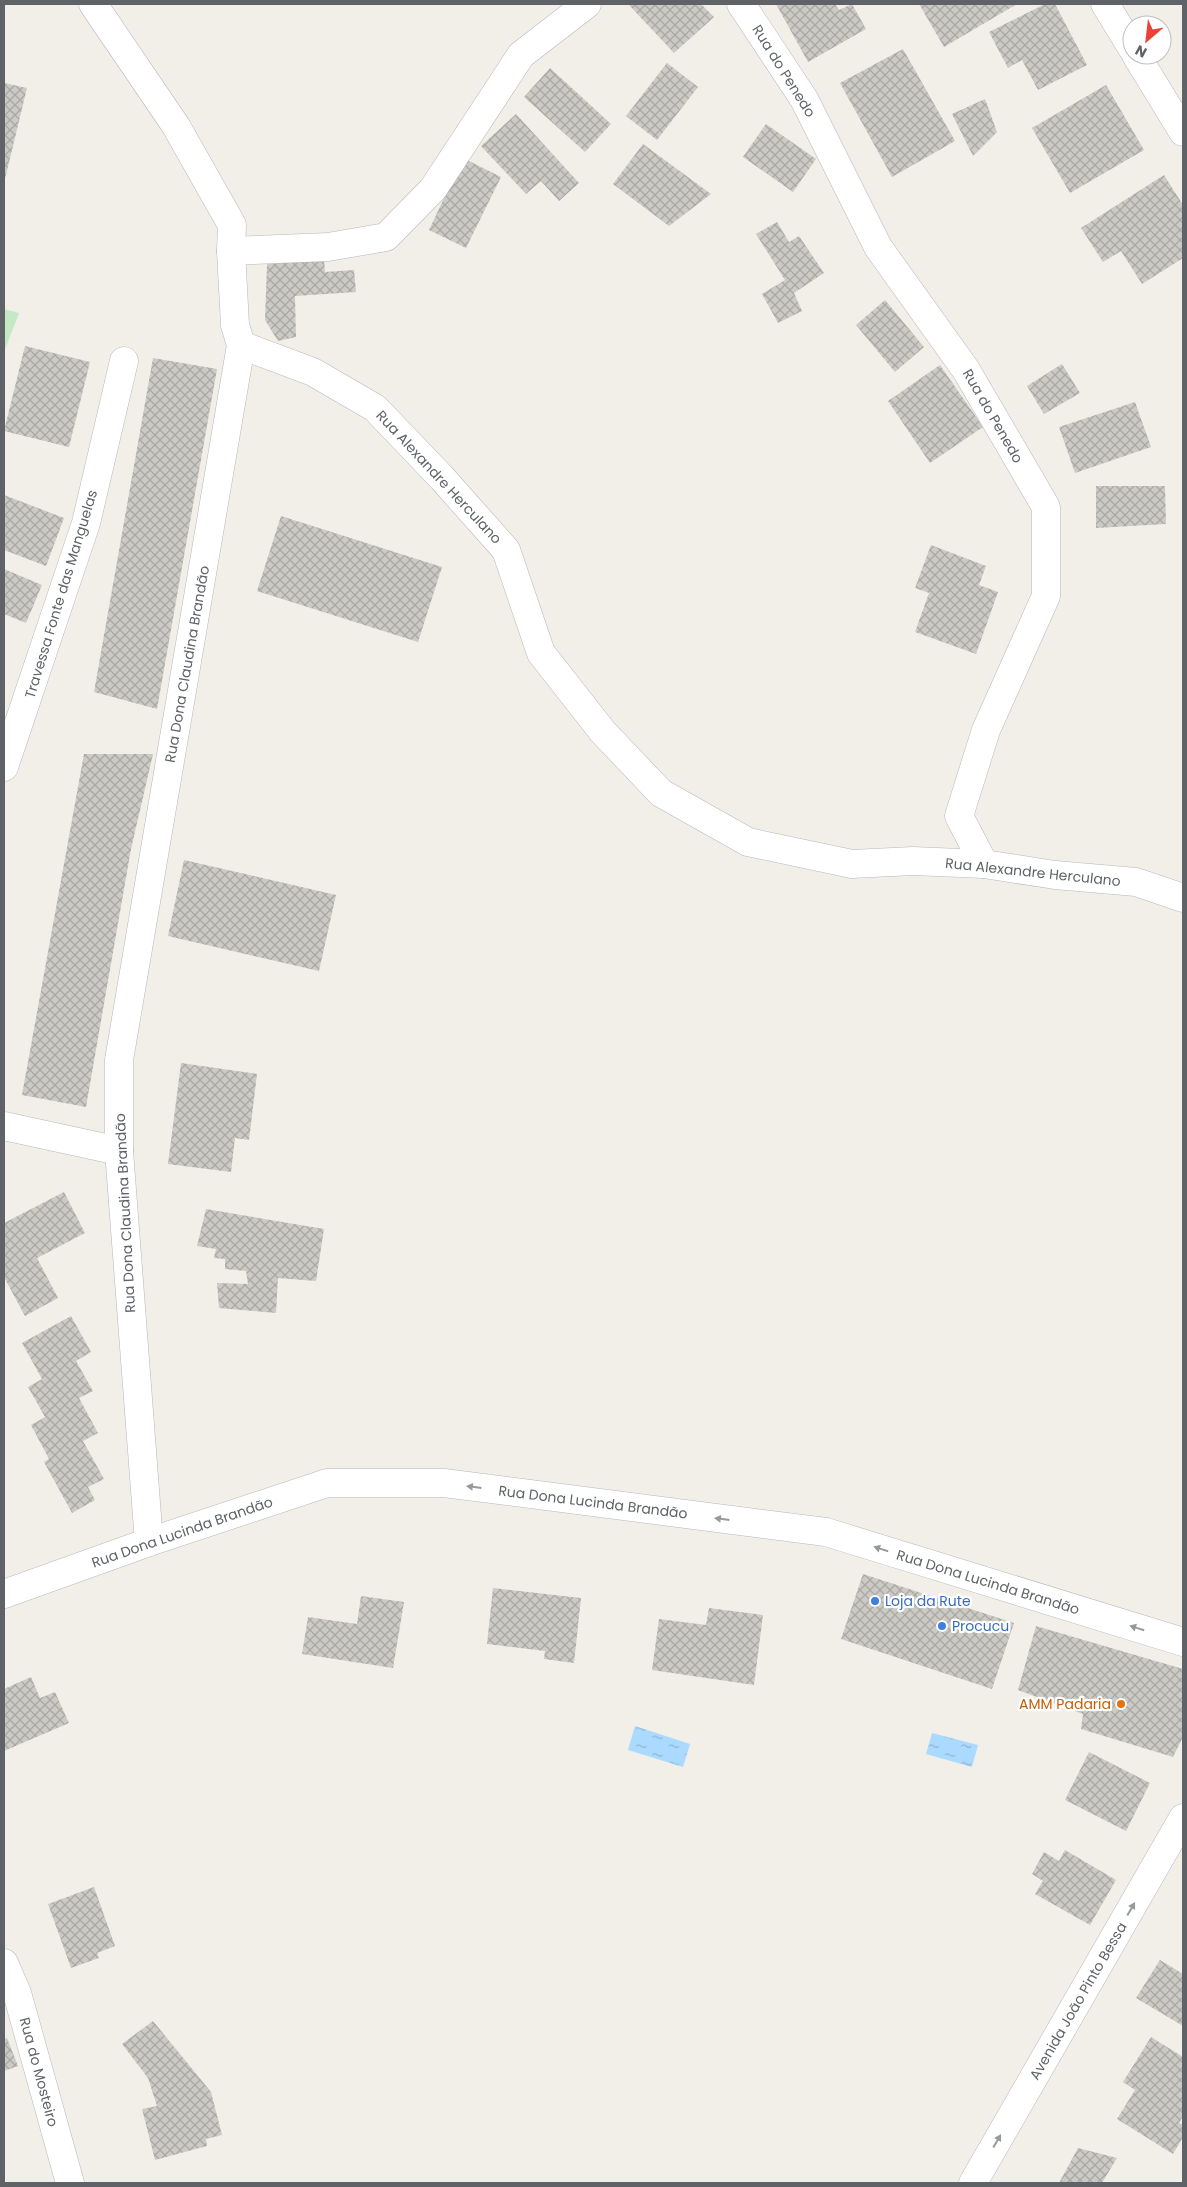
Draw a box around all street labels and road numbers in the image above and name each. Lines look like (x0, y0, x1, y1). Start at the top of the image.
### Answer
street label: Rua do Penedo (748, 21, 821, 121)
street label: Rua do Penedo (958, 365, 1028, 467)
street label: Rua Alexandre Herculano (372, 406, 506, 548)
street label: Travessa Fonte das Manguelas (20, 487, 102, 701)
street label: Rua Dona Claudina Brandão (160, 564, 214, 764)
street label: Rua Alexandre Herculano (944, 853, 1122, 891)
street label: Rua Dona Claudina Brandão (110, 1113, 140, 1313)
street label: Rua Dona Lucinda Brandão (497, 1480, 689, 1524)
street label: Rua Dona Lucinda Brandão (89, 1492, 275, 1572)
street label: Rua Dona Lucinda Brandão (894, 1545, 1082, 1619)
street label: Avenida João Pinto Bessa (1025, 1918, 1131, 2084)
street label: Rua do Mosteiro (15, 2015, 63, 2129)

